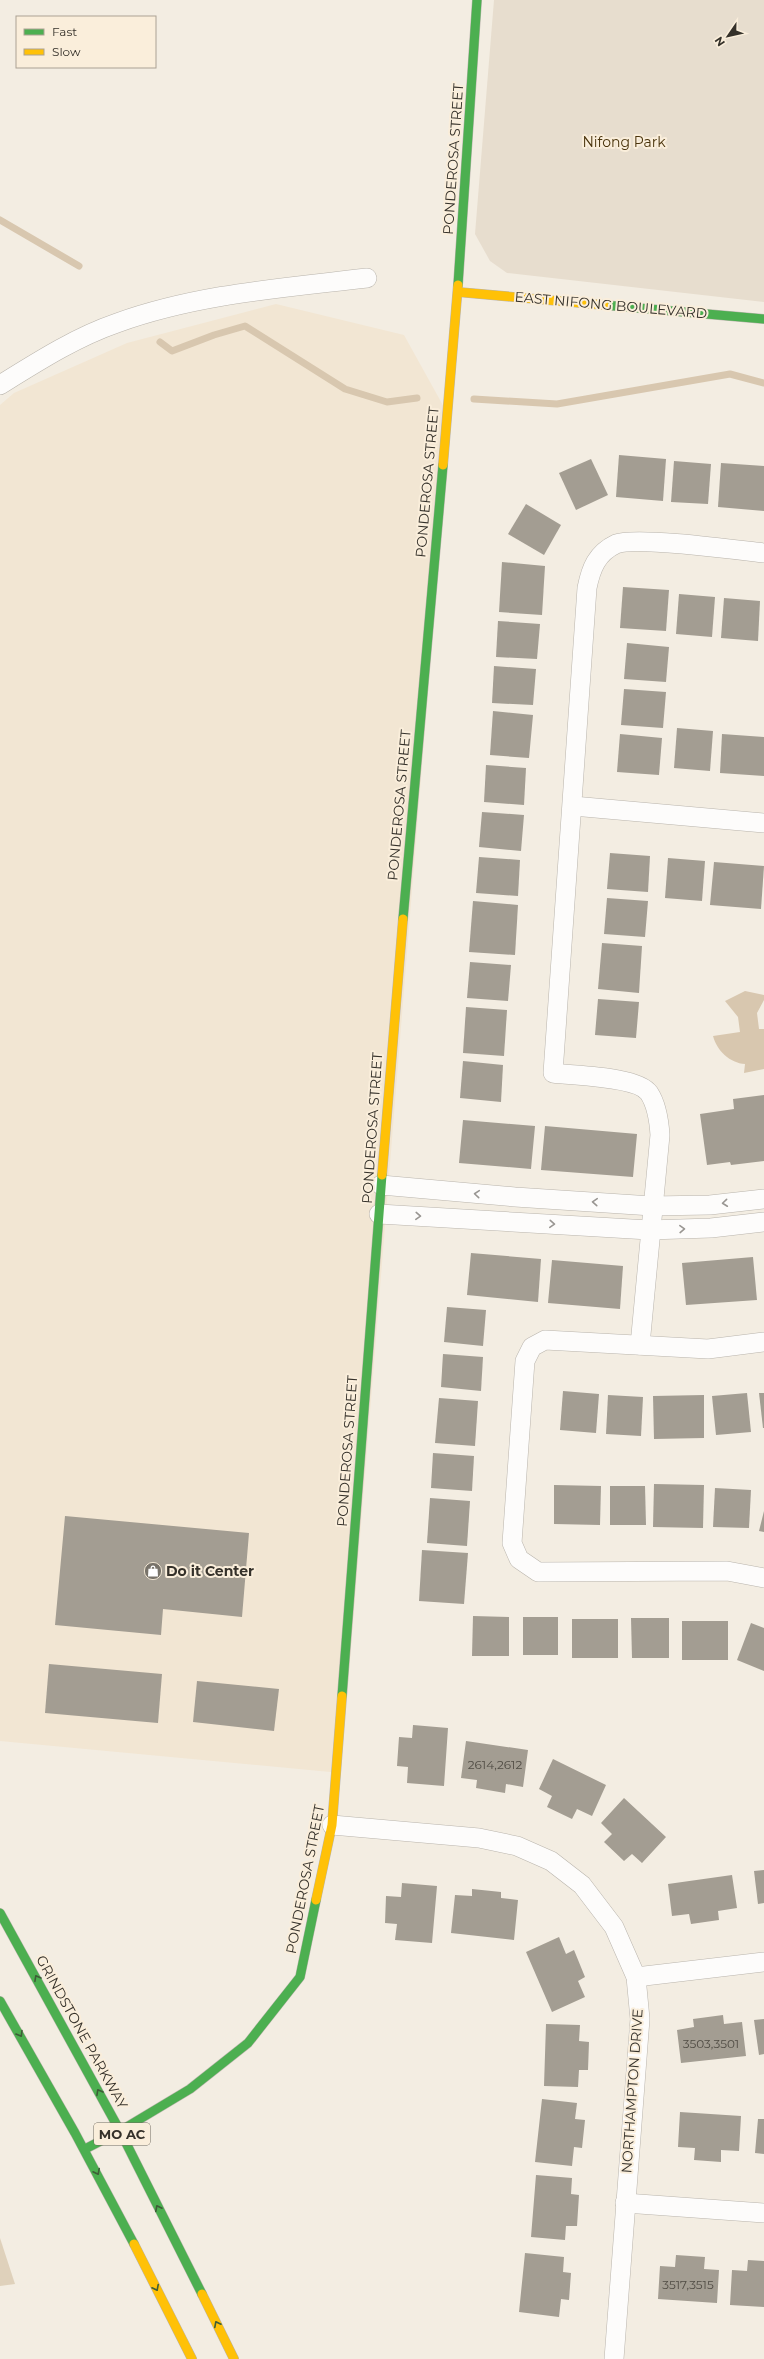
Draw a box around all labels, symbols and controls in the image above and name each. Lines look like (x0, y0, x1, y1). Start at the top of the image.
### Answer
legend (16, 16, 156, 68)
north arrow (708, 16, 748, 56)
text: Fast (52, 24, 77, 39)
text: N (711, 34, 728, 49)
text: Slow (52, 44, 81, 59)
street label: PONDEROSA STREET (439, 83, 467, 235)
park label: Nifong Park (582, 133, 666, 151)
street label: EAST NIFONG BOULEVARD (514, 288, 708, 322)
street label: PONDEROSA STREET (411, 406, 443, 558)
street label: PONDEROSA STREET (383, 729, 415, 881)
street label: PONDEROSA STREET (358, 1052, 386, 1204)
one-way arrow (474, 1189, 480, 1198)
one-way arrow (592, 1198, 598, 1207)
one-way arrow (722, 1198, 728, 1207)
one-way arrow (415, 1212, 421, 1221)
one-way arrow (549, 1219, 555, 1228)
one-way arrow (679, 1225, 685, 1233)
street label: PONDEROSA STREET (333, 1375, 361, 1527)
shop icon: Do it Center (143, 1561, 163, 1581)
place label: Do it Center (166, 1562, 254, 1580)
house number: 2614,2612 (468, 1757, 522, 1772)
street label: PONDEROSA STREET (282, 1803, 328, 1955)
street label: GRINDSTONE PARKWAY (32, 1952, 132, 2112)
one-way arrow (34, 1975, 42, 1982)
street label: NORTHAMPTON DRIVE (617, 2008, 647, 2174)
one-way arrow (16, 2030, 23, 2037)
house number: 3503,3501 (683, 2036, 739, 2051)
one-way arrow (96, 2089, 104, 2096)
road number: MO AC (94, 2123, 150, 2145)
one-way arrow (92, 2168, 100, 2176)
one-way arrow (156, 2205, 163, 2212)
house number: 3517,3515 (662, 2277, 714, 2292)
one-way arrow (151, 2284, 159, 2291)
one-way arrow (214, 2321, 221, 2328)

